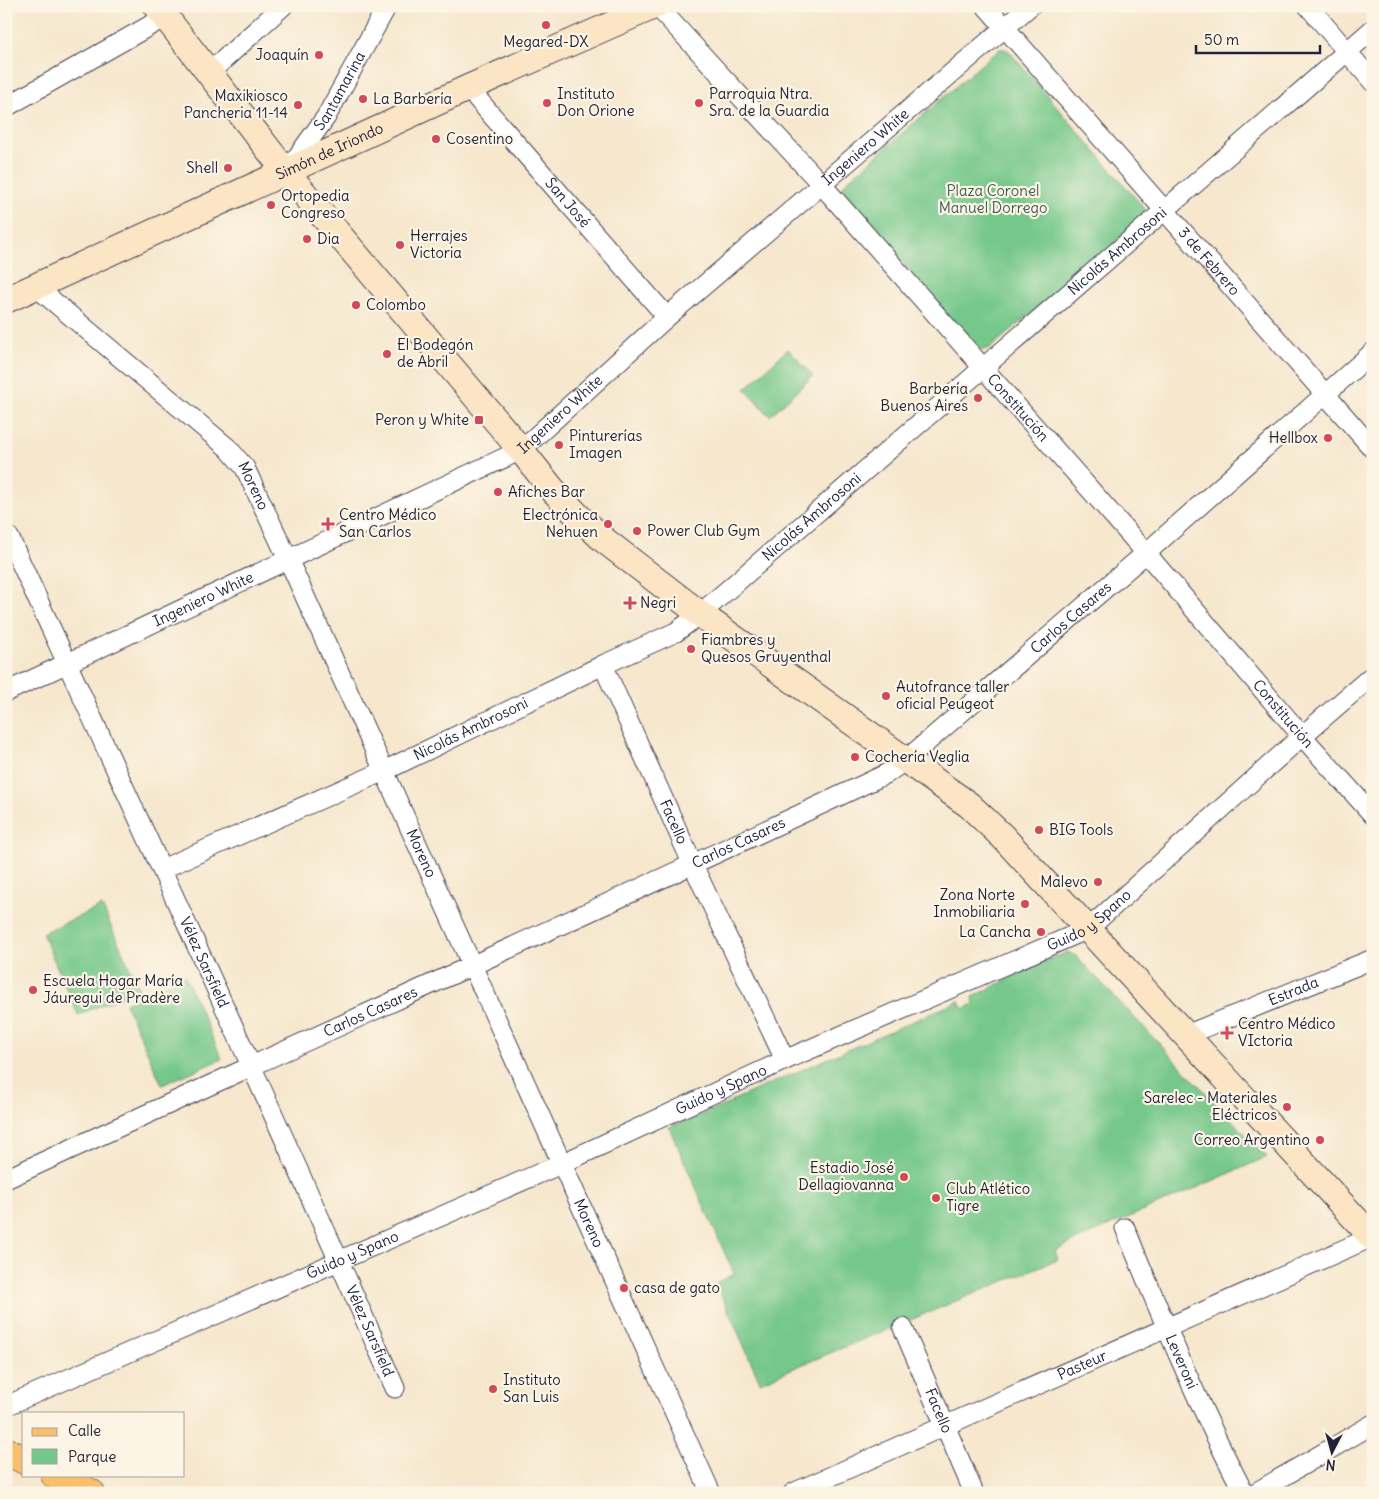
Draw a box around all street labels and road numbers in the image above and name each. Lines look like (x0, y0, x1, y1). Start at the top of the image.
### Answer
street label: Santamarina (309, 48, 369, 134)
street label: Ingeniero White (818, 104, 913, 189)
street label: Simón de Iriondo (273, 118, 386, 184)
street label: San José (541, 173, 595, 231)
street label: Nicolás Ambrosoni (1064, 203, 1170, 299)
street label: 3 de Febrero (1174, 223, 1244, 299)
street label: Constitución (983, 369, 1053, 445)
street label: Ingeniero White (513, 370, 606, 457)
street label: Moreno (234, 458, 273, 513)
street label: Nicolás Ambrosoni (758, 468, 865, 565)
street label: Ingeniero White (150, 567, 256, 630)
street label: Carlos Casares (1026, 577, 1115, 658)
street label: Constitución (1249, 675, 1318, 752)
street label: Nicolás Ambrosoni (410, 693, 531, 764)
street label: Facello (656, 796, 692, 847)
street label: Carlos Casares (689, 813, 788, 872)
street label: Moreno (403, 826, 441, 880)
street label: Guido y Spano (1044, 885, 1135, 955)
street label: Vélez Sarsfield (176, 914, 234, 1011)
street label: Estrada (1265, 972, 1322, 1010)
street label: Carlos Casares (320, 982, 420, 1041)
street label: Guido y Spano (672, 1060, 770, 1119)
street label: Moreno (570, 1196, 609, 1250)
street label: Guido y Spano (303, 1226, 401, 1283)
street label: Vélez Sarsfield (342, 1282, 399, 1379)
street label: Leveroni (1162, 1331, 1202, 1392)
street label: Pasteur (1054, 1346, 1109, 1384)
street label: Facello (921, 1385, 957, 1436)

